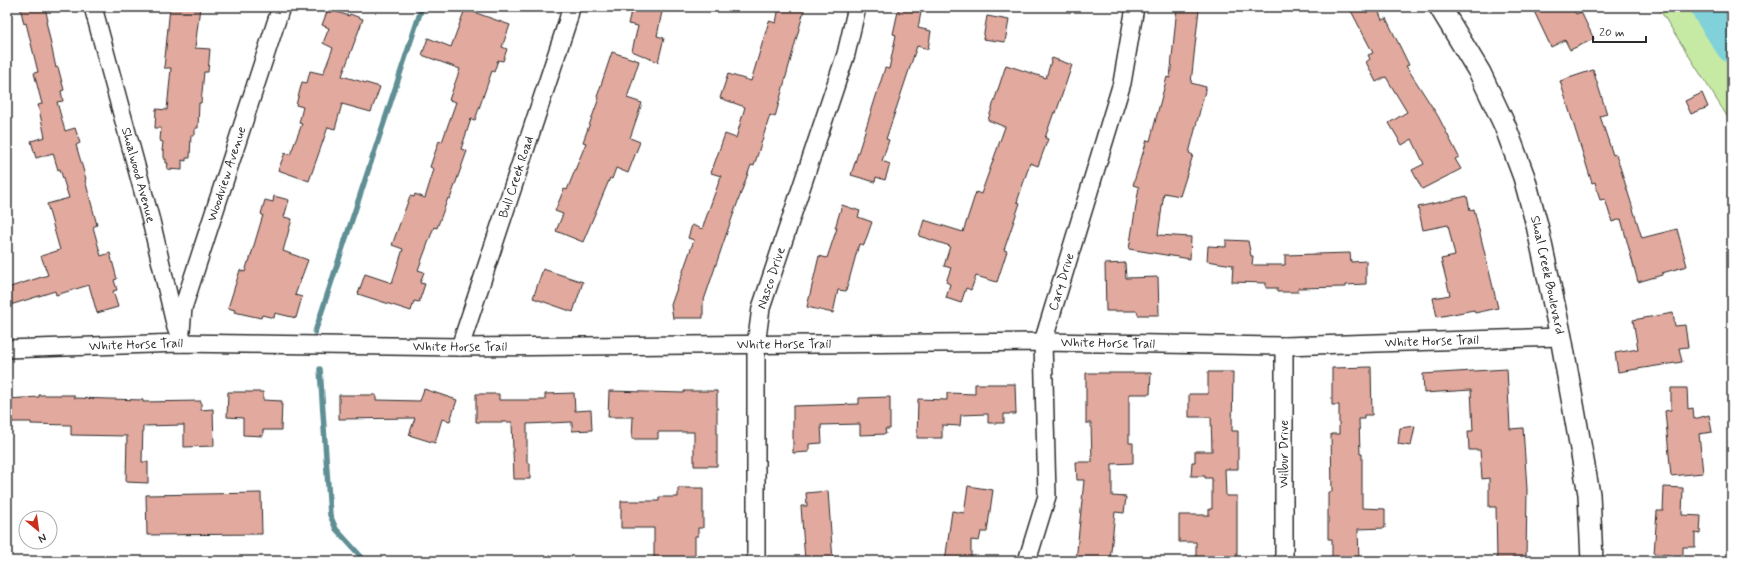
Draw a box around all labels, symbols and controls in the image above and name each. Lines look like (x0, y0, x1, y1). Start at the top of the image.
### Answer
scale bar (1593, 18, 1646, 44)
text: 20 m (1599, 25, 1625, 41)
street label: Woodview Avenue (203, 124, 250, 224)
street label: Shoalwood Avenue (117, 125, 160, 225)
street label: Bull Creek Road (495, 134, 538, 220)
street label: Shoal Creek Boulevard (1526, 214, 1569, 336)
street label: Nasco Drive (753, 245, 789, 311)
street label: Cary Drive (1045, 251, 1078, 313)
street label: White Horse Trail (1384, 331, 1479, 351)
street label: White Horse Trail (89, 334, 184, 355)
street label: White Horse Trail (1061, 334, 1155, 352)
street label: White Horse Trail (737, 335, 831, 353)
street label: White Horse Trail (413, 338, 507, 356)
street label: Wilbur Drive (1276, 420, 1293, 488)
north arrow (18, 510, 58, 550)
text: N (36, 530, 49, 546)

